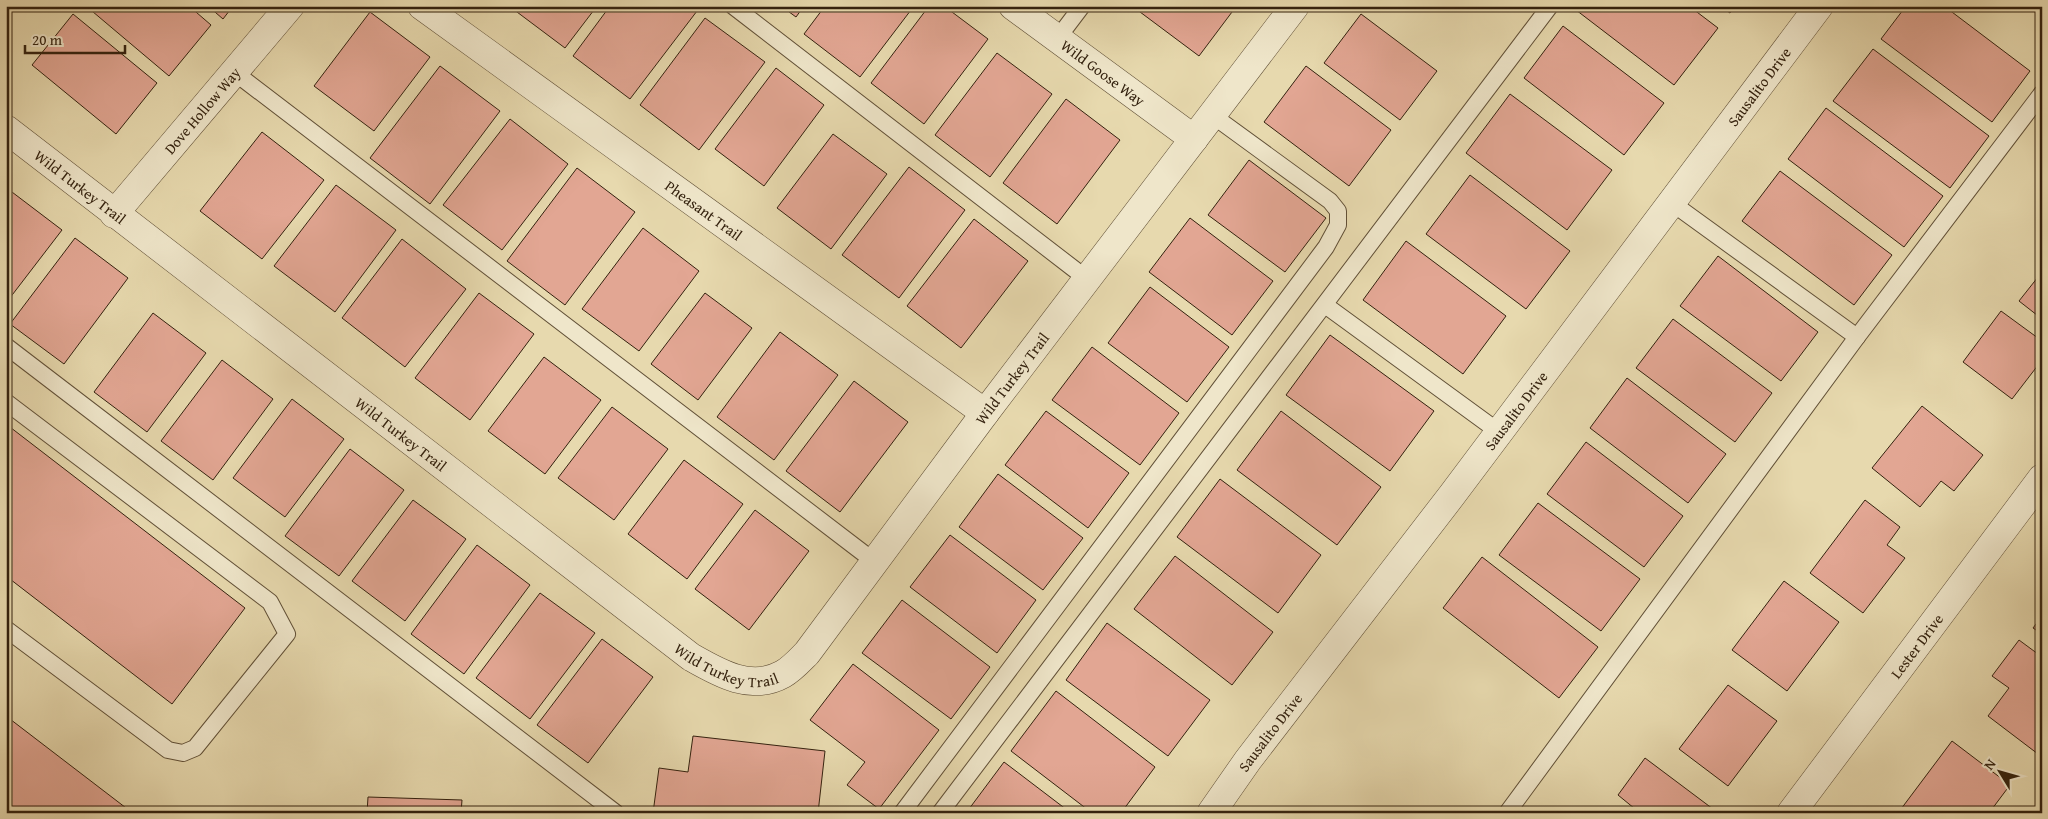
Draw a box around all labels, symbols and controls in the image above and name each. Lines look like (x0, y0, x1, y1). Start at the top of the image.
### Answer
scale bar (25, 22, 125, 54)
text: 20 m (32, 29, 63, 50)
street label: Wild Goose Way (1057, 34, 1150, 111)
street label: Sausalito Drive (1722, 42, 1795, 130)
street label: Dove Hollow Way (159, 62, 245, 158)
street label: Wild Turkey Trail (30, 144, 131, 228)
street label: Pheasant Trail (661, 175, 747, 245)
street label: Wild Turkey Trail (970, 328, 1053, 428)
street label: Sausalito Drive (1479, 366, 1552, 454)
street label: Wild Turkey Trail (351, 392, 451, 476)
street label: Lester Drive (1885, 609, 1947, 682)
street label: Wild Turkey Trail (670, 638, 781, 692)
street label: Sausalito Drive (1233, 688, 1307, 776)
north arrow (1976, 746, 2026, 796)
text: N (1979, 754, 2001, 774)

